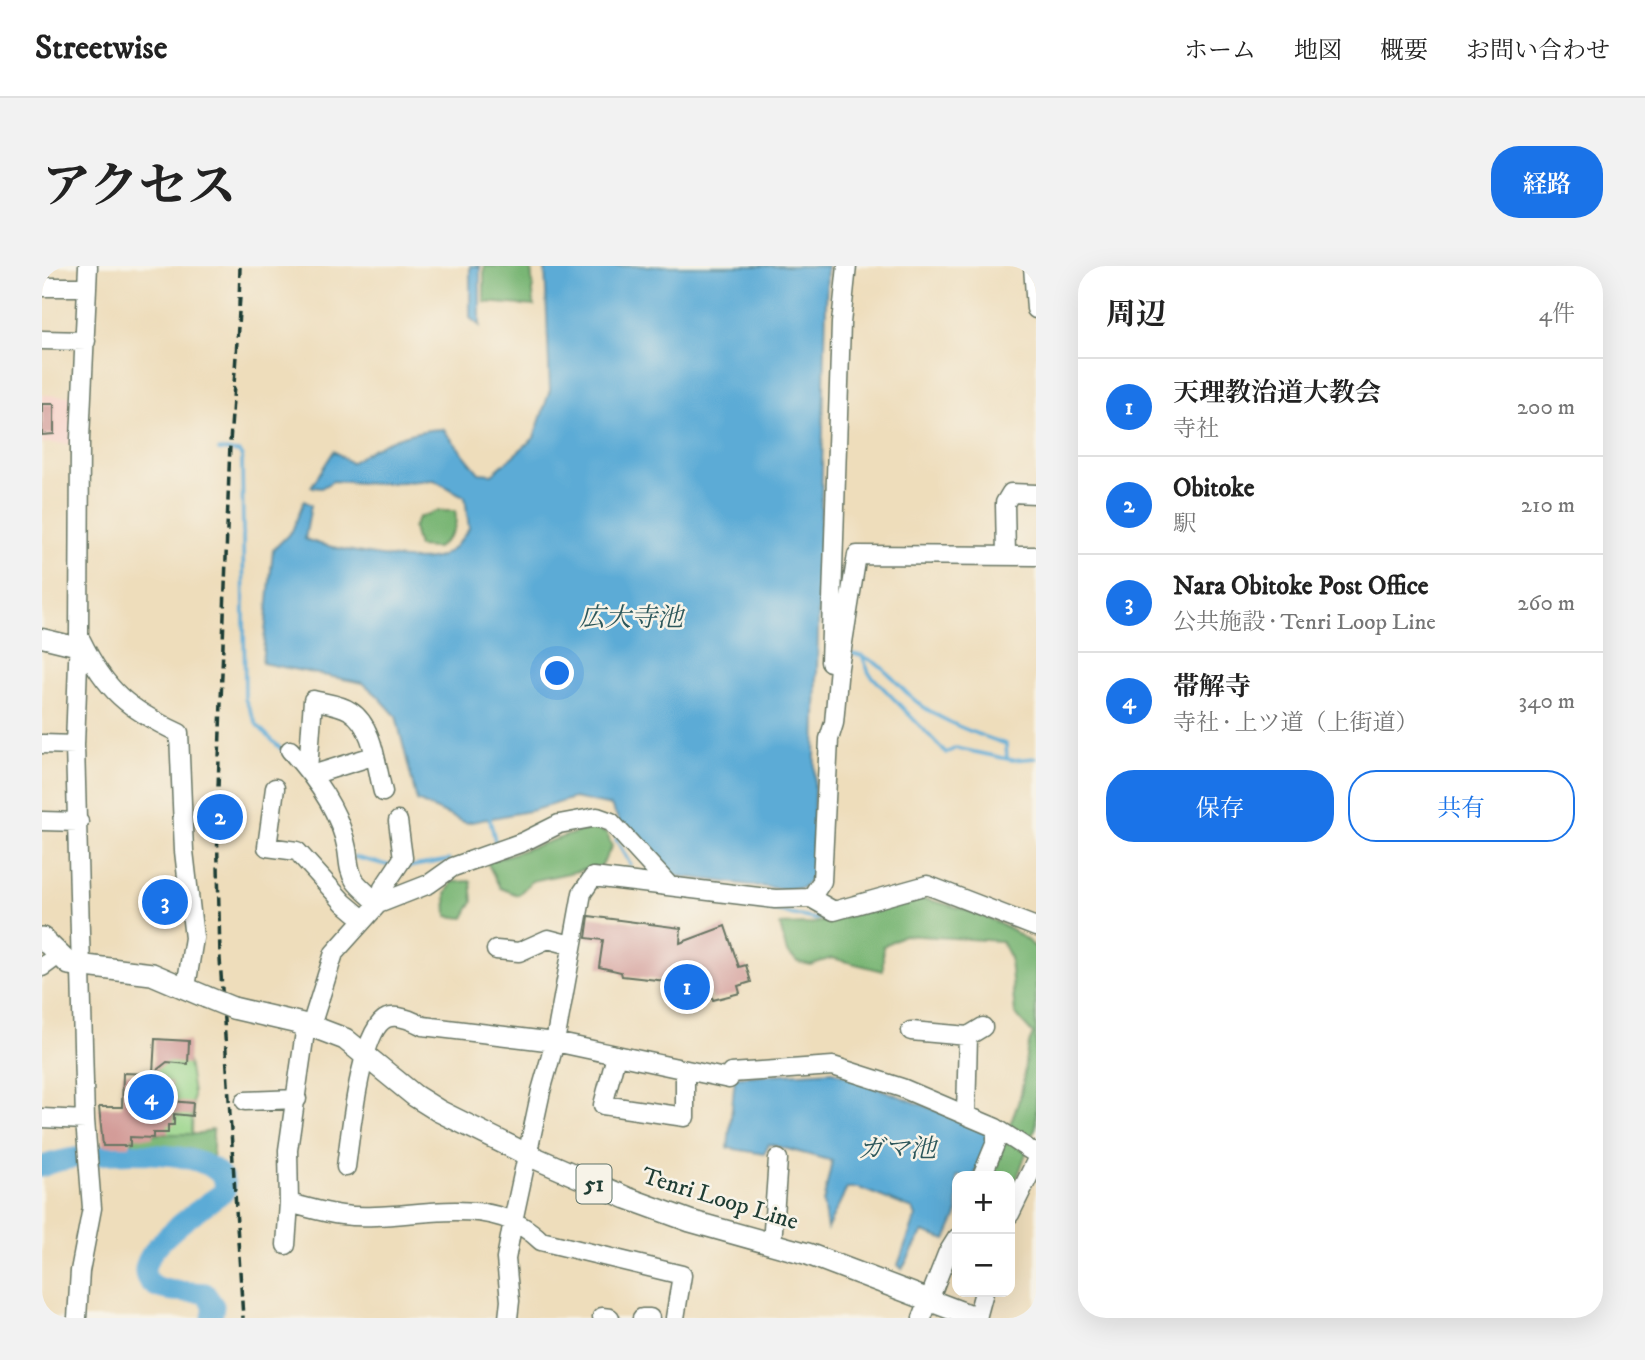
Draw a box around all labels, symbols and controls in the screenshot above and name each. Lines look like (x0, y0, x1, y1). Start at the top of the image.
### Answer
text: Streetwise (35, 28, 167, 69)
text: ホーム (1184, 36, 1256, 66)
text: 地図 (1294, 36, 1342, 66)
text: 概要 (1380, 36, 1428, 66)
text: お問い合わせ (1466, 36, 1610, 66)
button: 経路 (1491, 146, 1603, 218)
text: アクセス (42, 157, 237, 219)
text: 周辺 (1106, 297, 1166, 334)
text: 4件 (1539, 300, 1575, 329)
text: 天理教治道大教会 (1173, 377, 1381, 410)
text: 1 (1125, 393, 1133, 422)
text: 200 m (1517, 393, 1575, 422)
text: 寺社 (1173, 415, 1219, 444)
text: Obitoke (1173, 472, 1255, 505)
text: 2 (1123, 491, 1135, 520)
text: 210 m (1521, 491, 1575, 520)
text: 駅 (1173, 510, 1196, 539)
text: Nara Obitoke Post Office (1173, 570, 1429, 603)
text: 3 (1125, 589, 1133, 618)
text: 260 m (1517, 589, 1575, 618)
water label: 広大寺池 (579, 602, 686, 635)
text: 公共施設 · Tenri Loop Line (1173, 608, 1436, 637)
your location (540, 656, 574, 690)
text: 帯解寺 (1173, 671, 1251, 704)
text: 4 (1122, 687, 1136, 716)
text: 340 m (1519, 687, 1575, 716)
text: 寺社 · 上ツ道（上街道） (1173, 709, 1418, 738)
button: 保存 (1106, 770, 1334, 842)
button: 共有 (1348, 770, 1575, 842)
pin: 2 (197, 791, 243, 843)
pin: 3 (142, 876, 188, 928)
pin: 1 (664, 961, 710, 1013)
pin: 4 (128, 1071, 174, 1123)
water label: ガマ池 (858, 1133, 939, 1166)
street label: Tenri Loop Line (638, 1161, 802, 1237)
road number: 51 (576, 1164, 612, 1203)
map controls (952, 1171, 1015, 1297)
button: + (952, 1171, 1015, 1234)
button: − (952, 1234, 1015, 1297)

